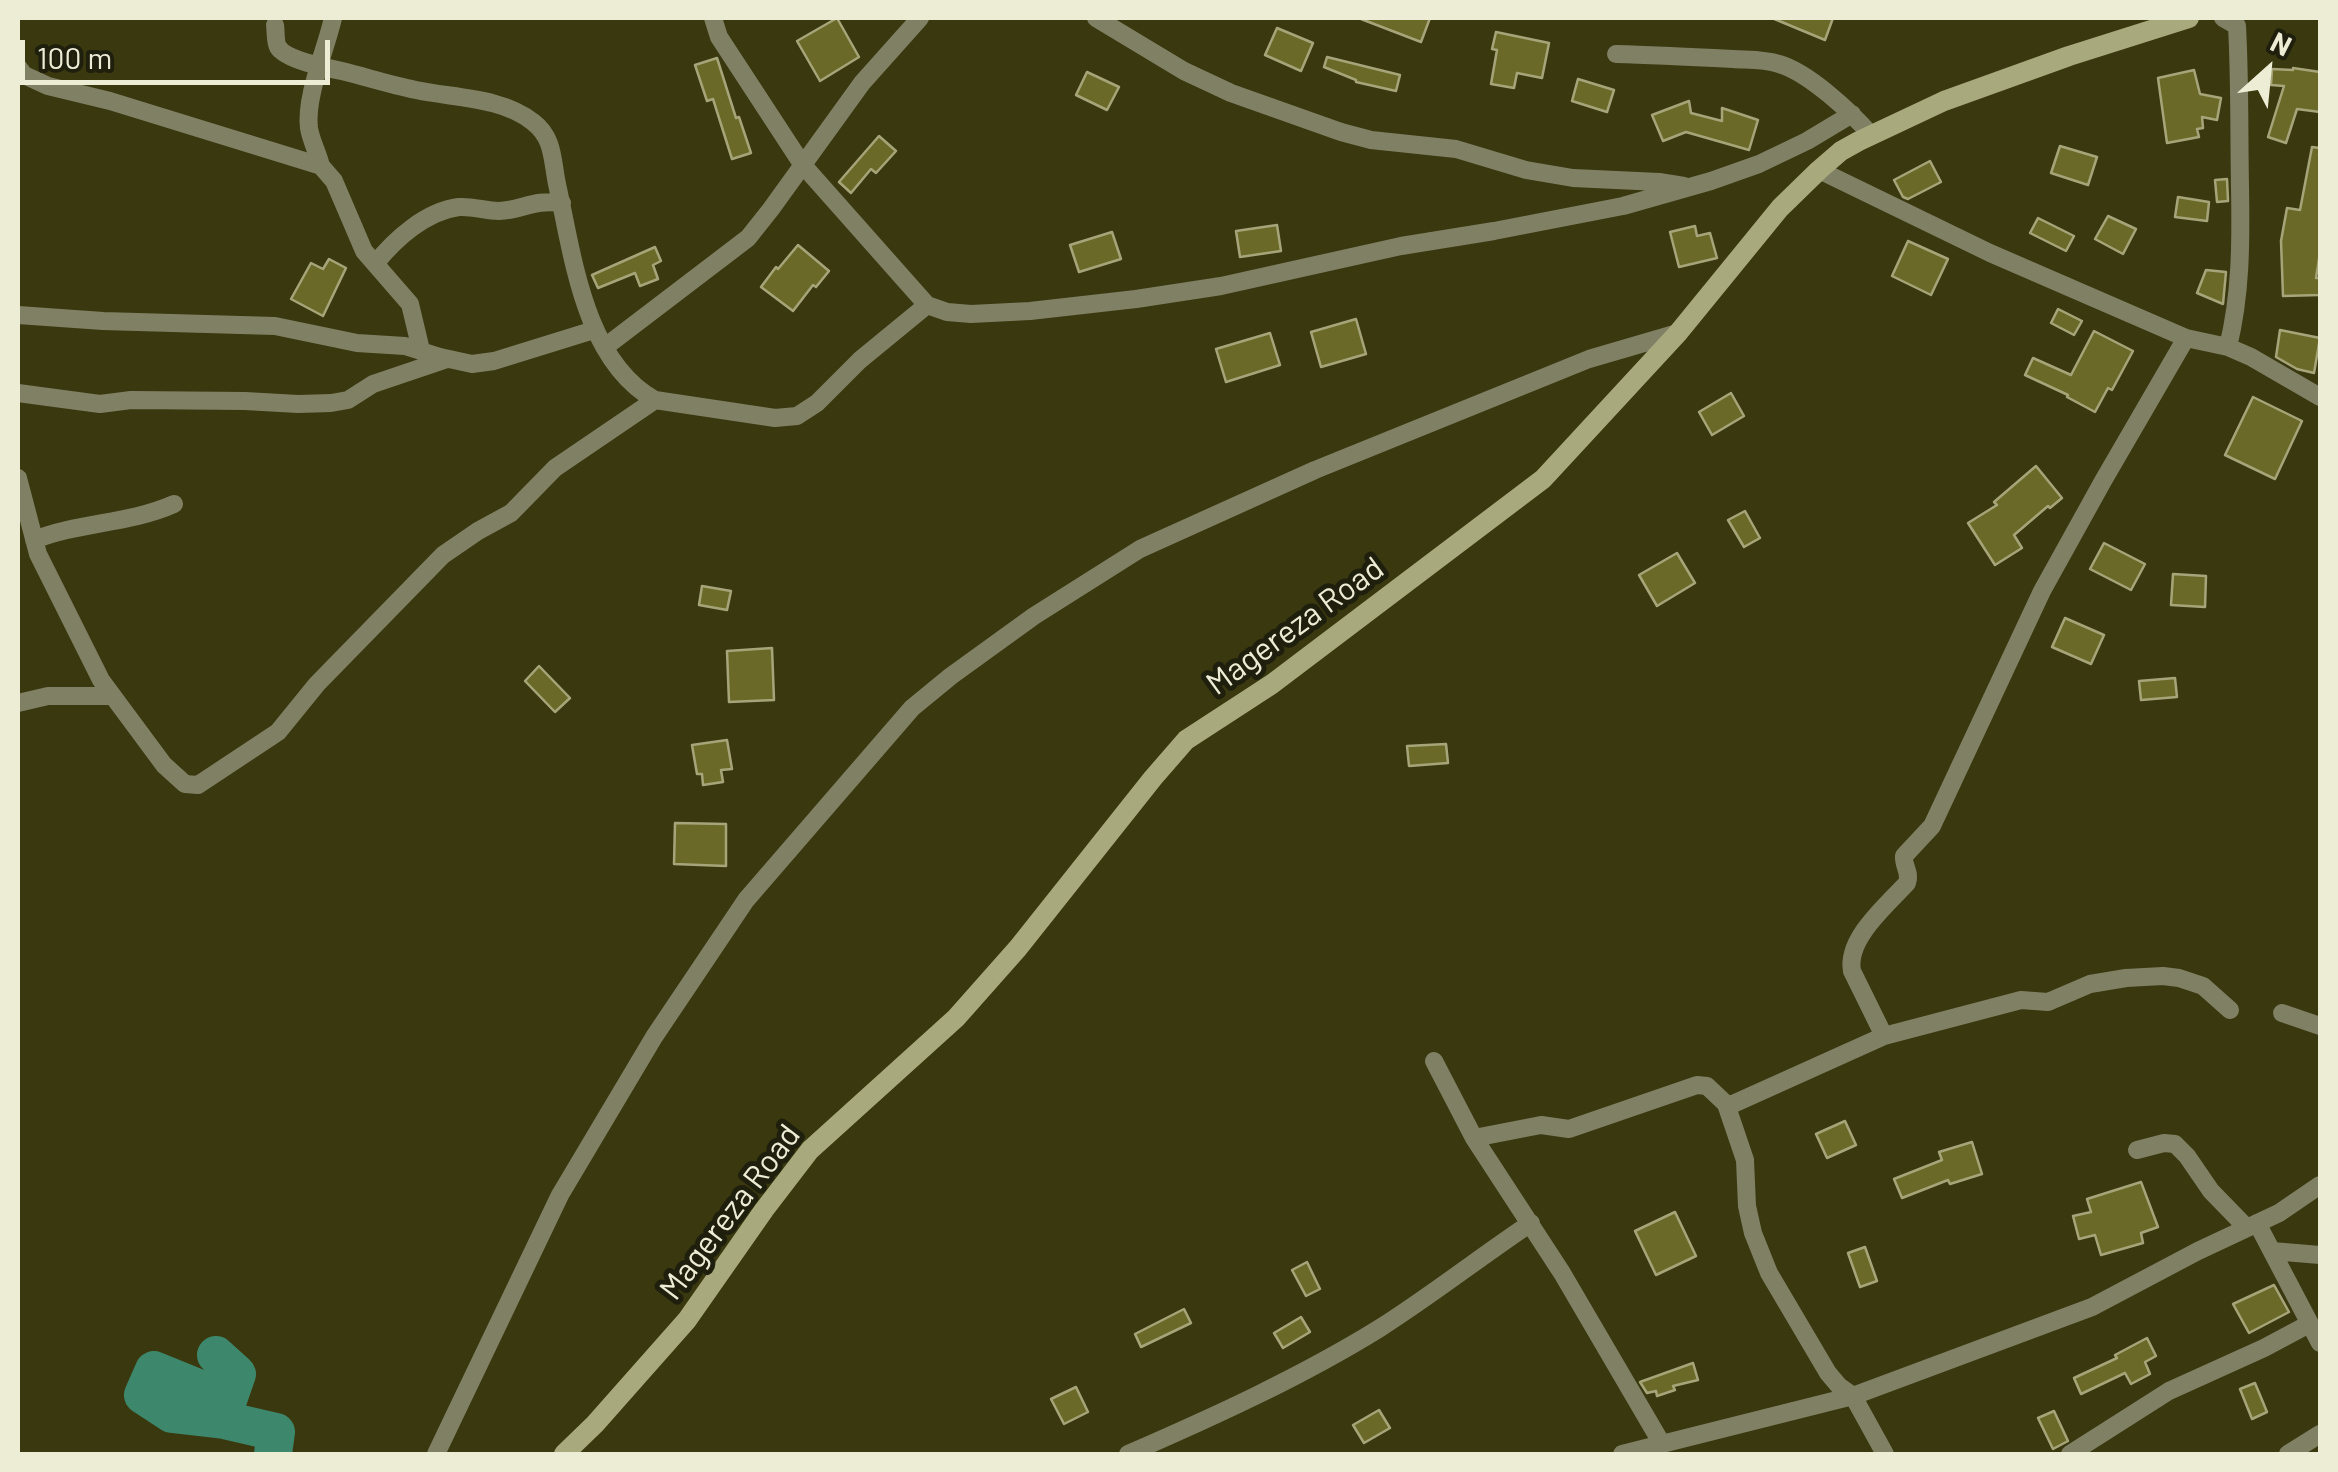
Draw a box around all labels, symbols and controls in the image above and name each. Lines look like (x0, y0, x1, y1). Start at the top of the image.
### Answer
scale bar (25, 20, 335, 82)
north arrow (2218, 20, 2318, 120)
text: N (2266, 24, 2298, 63)
text: 100 m (37, 39, 112, 75)
street label: Magereza Road (1199, 549, 1391, 703)
street label: Magereza Road (652, 1117, 808, 1307)

